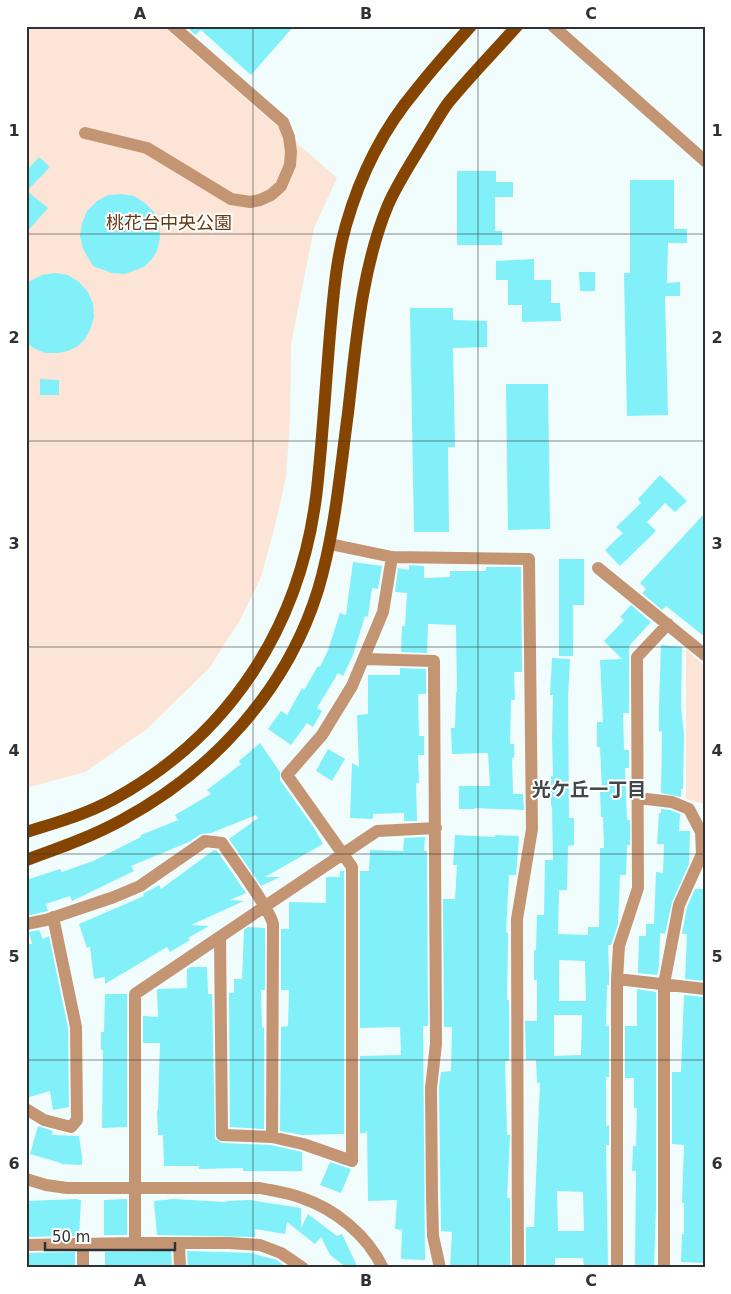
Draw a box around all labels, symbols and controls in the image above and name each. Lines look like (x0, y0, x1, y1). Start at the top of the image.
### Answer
text: A (134, 4, 147, 23)
text: B (360, 4, 372, 23)
text: C (585, 4, 597, 23)
text: 1 (8, 121, 20, 140)
text: 1 (711, 121, 723, 140)
park label: 桃花台中央公園 (106, 212, 232, 233)
text: 2 (8, 328, 20, 347)
text: 2 (711, 328, 723, 347)
text: 3 (8, 534, 20, 553)
text: 3 (711, 534, 723, 553)
text: 4 (8, 741, 20, 760)
text: 4 (711, 741, 723, 760)
district label: 光ケ丘一丁目 (532, 778, 646, 800)
text: 5 (8, 947, 20, 966)
text: 5 (711, 947, 723, 966)
text: 6 (8, 1154, 20, 1173)
text: 6 (711, 1154, 723, 1173)
scale bar (45, 1219, 175, 1251)
text: 50 m (52, 1228, 90, 1246)
text: A (134, 1271, 147, 1290)
text: B (360, 1271, 372, 1290)
text: C (585, 1271, 597, 1290)

